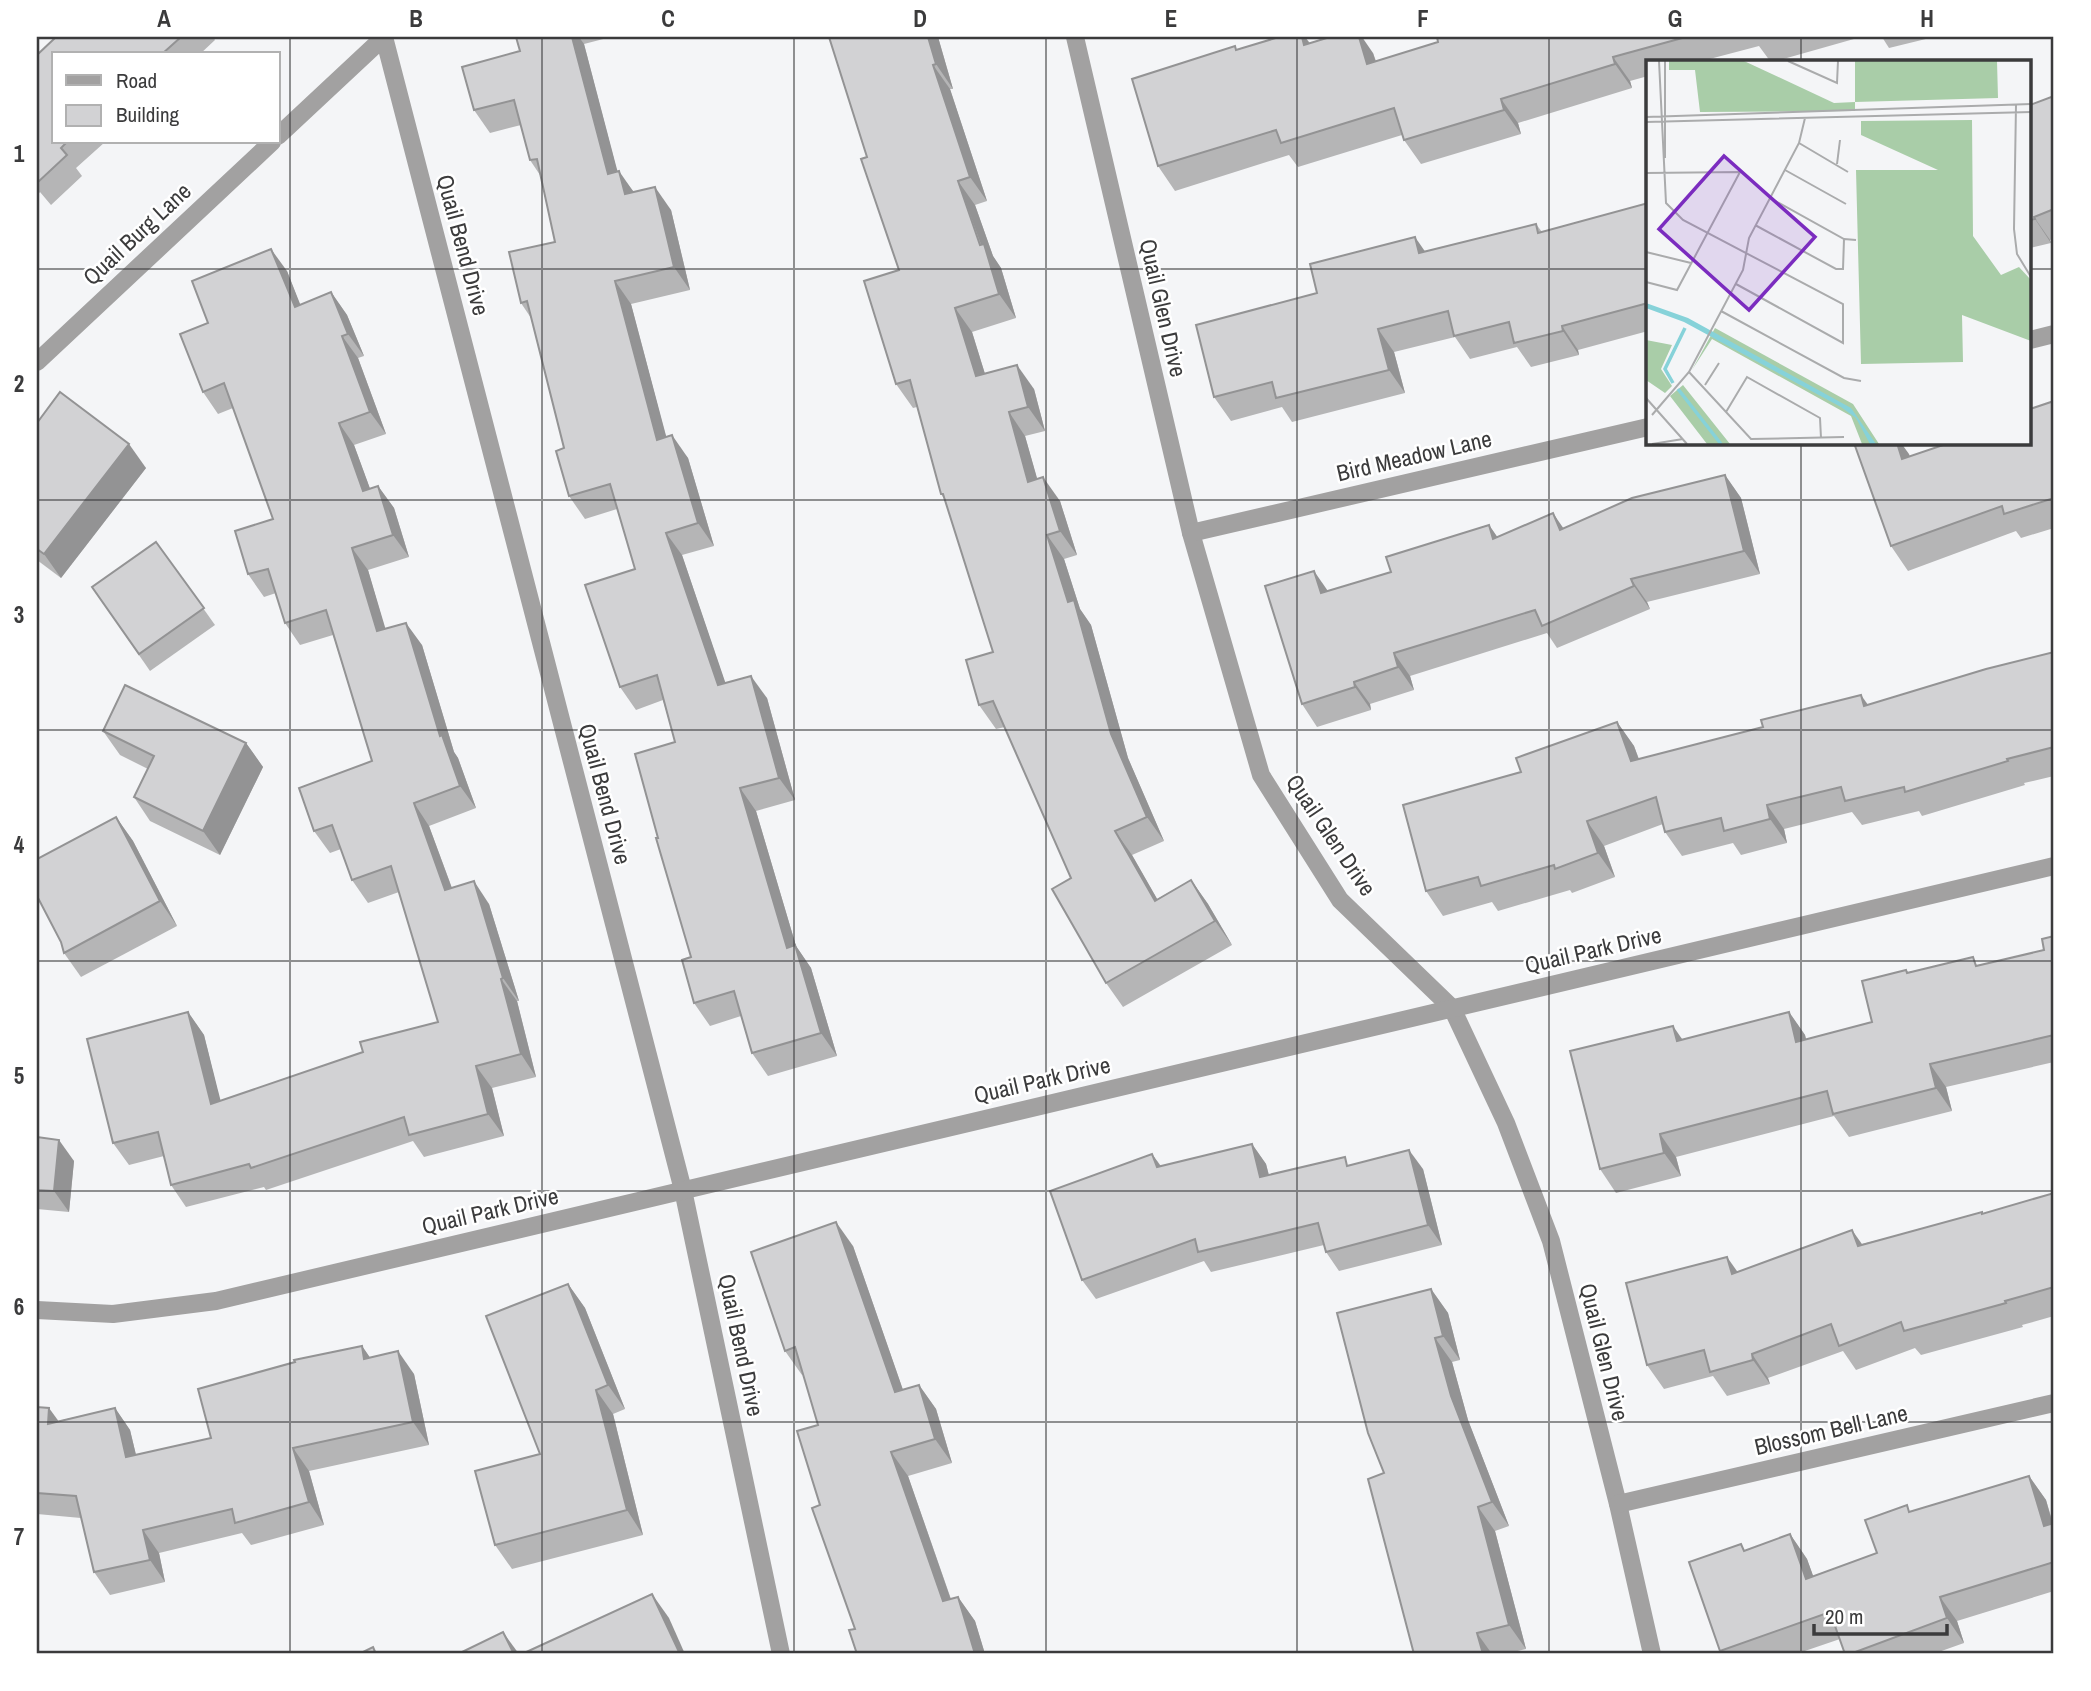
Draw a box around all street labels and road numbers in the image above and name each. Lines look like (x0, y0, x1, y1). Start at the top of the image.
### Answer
street label: Quail Bend Drive (430, 171, 497, 319)
street label: Quail Burg Lane (76, 175, 197, 292)
street label: Quail Glen Drive (1133, 236, 1194, 380)
street label: Bird Meadow Lane (1333, 423, 1495, 488)
street label: Quail Bend Drive (572, 720, 639, 868)
street label: Quail Glen Drive (1279, 768, 1384, 902)
street label: Quail Park Drive (1521, 919, 1664, 980)
street label: Quail Park Drive (970, 1049, 1113, 1110)
street label: Quail Park Drive (418, 1180, 561, 1241)
street label: Quail Bend Drive (711, 1271, 772, 1419)
street label: Quail Glen Drive (1572, 1280, 1637, 1424)
street label: Blossom Bell Lane (1751, 1397, 1910, 1462)

